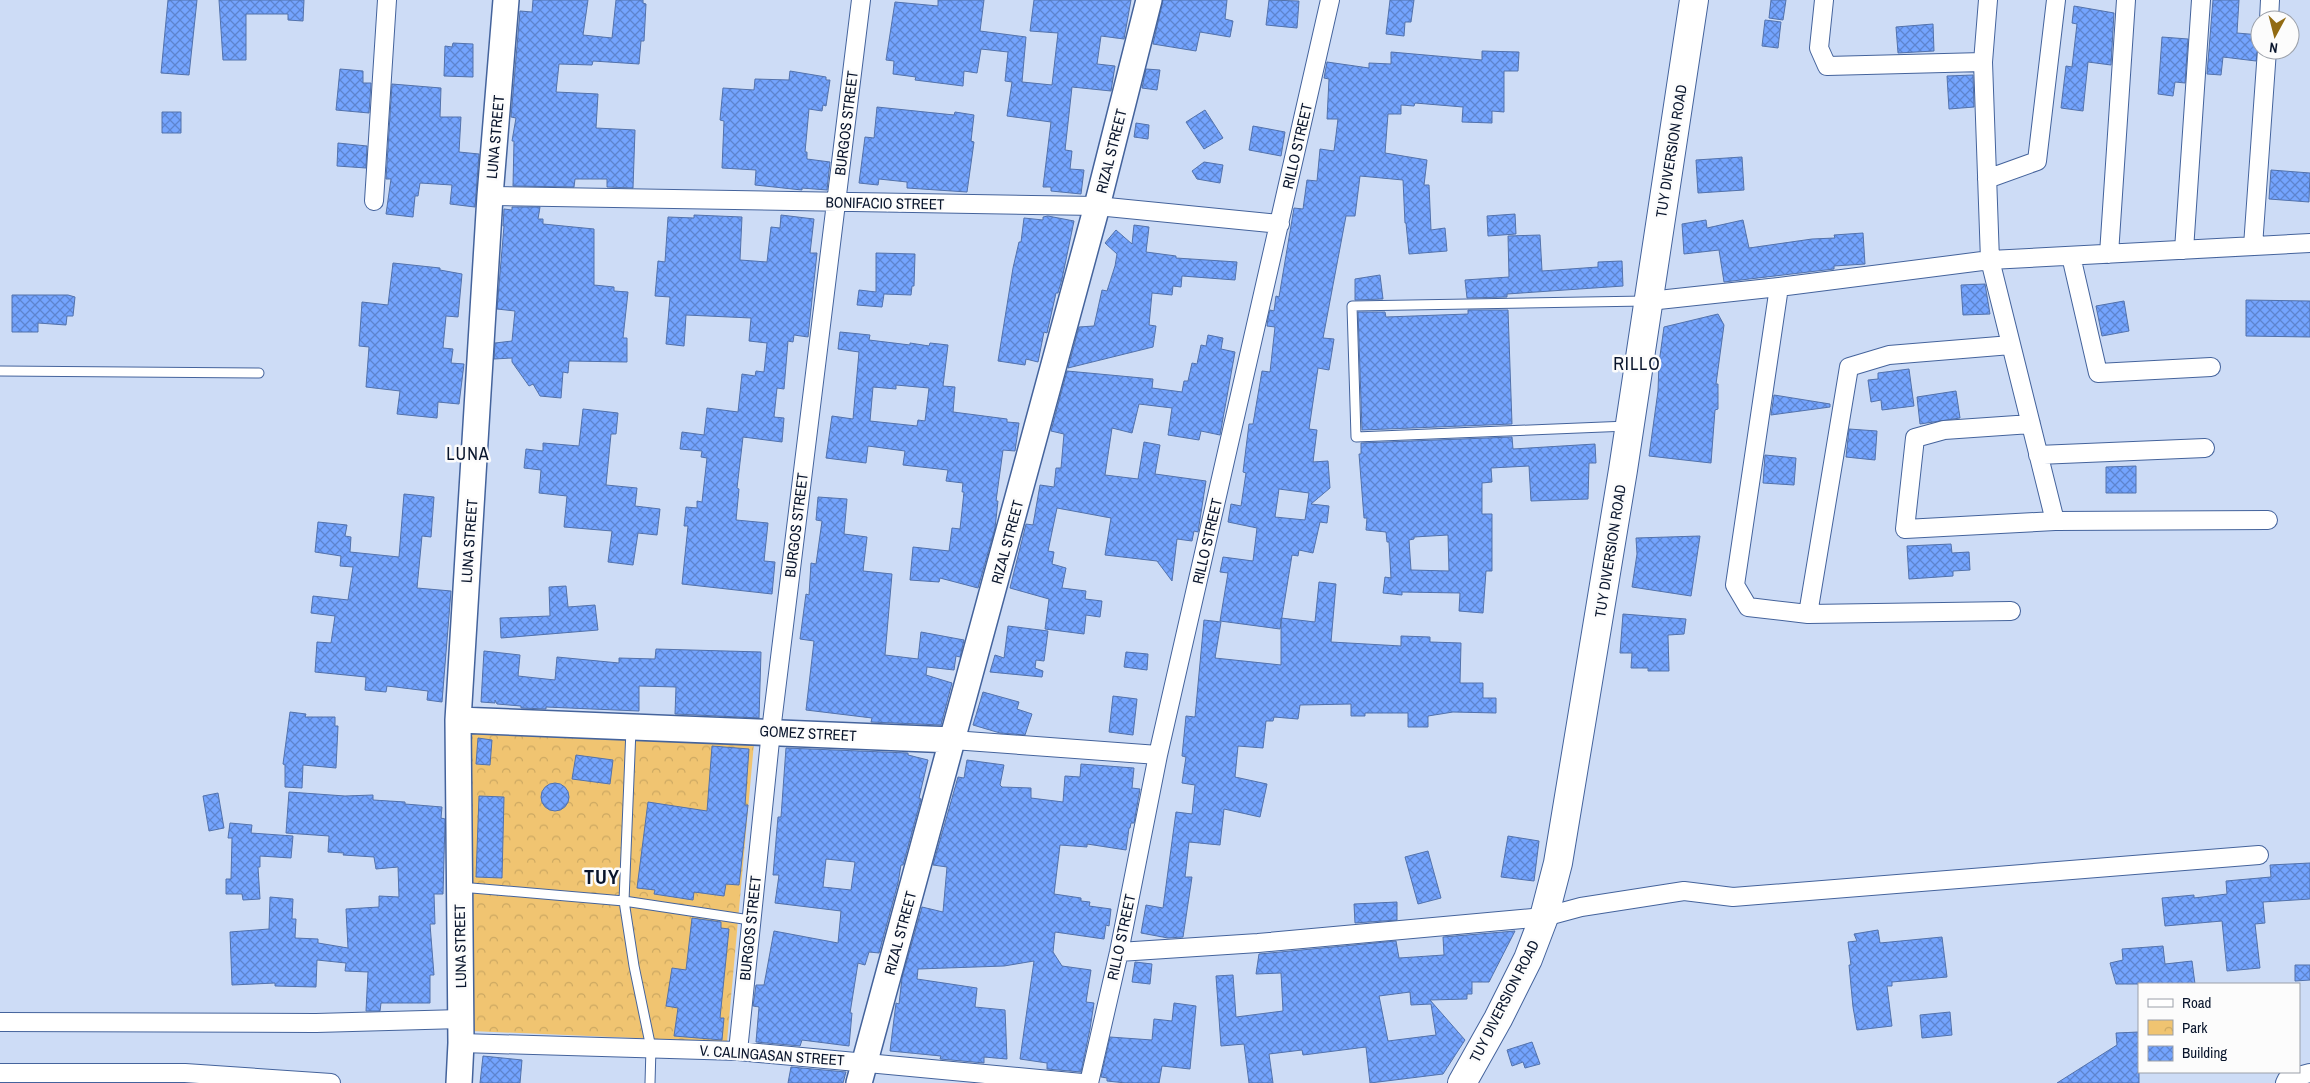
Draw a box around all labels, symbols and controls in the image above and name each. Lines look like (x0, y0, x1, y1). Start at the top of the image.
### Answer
north arrow (2250, 10, 2300, 60)
text: N (2268, 38, 2279, 57)
street label: BURGOS STREET (829, 69, 863, 177)
street label: TUY DIVERSION ROAD (1650, 83, 1692, 219)
street label: LUNA STREET (481, 94, 509, 180)
street label: RILLO STREET (1277, 101, 1317, 191)
street label: RIZAL STREET (1090, 106, 1132, 195)
street label: BONIFACIO STREET (825, 191, 945, 215)
district label: RILLO (1613, 351, 1661, 376)
district label: LUNA (446, 441, 490, 466)
street label: BURGOS STREET (779, 471, 813, 579)
street label: TUY DIVERSION ROAD (1589, 483, 1631, 619)
street label: RILLO STREET (1187, 496, 1227, 586)
street label: RIZAL STREET (986, 497, 1028, 586)
street label: LUNA STREET (456, 498, 482, 584)
street label: GOMEZ STREET (759, 720, 857, 746)
district label: TUY (584, 863, 620, 890)
street label: BURGOS STREET (734, 874, 766, 981)
street label: RIZAL STREET (879, 888, 921, 977)
street label: RILLO STREET (1102, 892, 1140, 982)
street label: LUNA STREET (449, 903, 471, 988)
street label: TUY DIVERSION ROAD (1464, 936, 1544, 1066)
legend (2138, 983, 2300, 1073)
text: Road (2182, 992, 2211, 1013)
text: Park (2182, 1017, 2208, 1038)
street label: V. CALINGASAN STREET (699, 1039, 846, 1071)
text: Building (2182, 1042, 2227, 1063)

